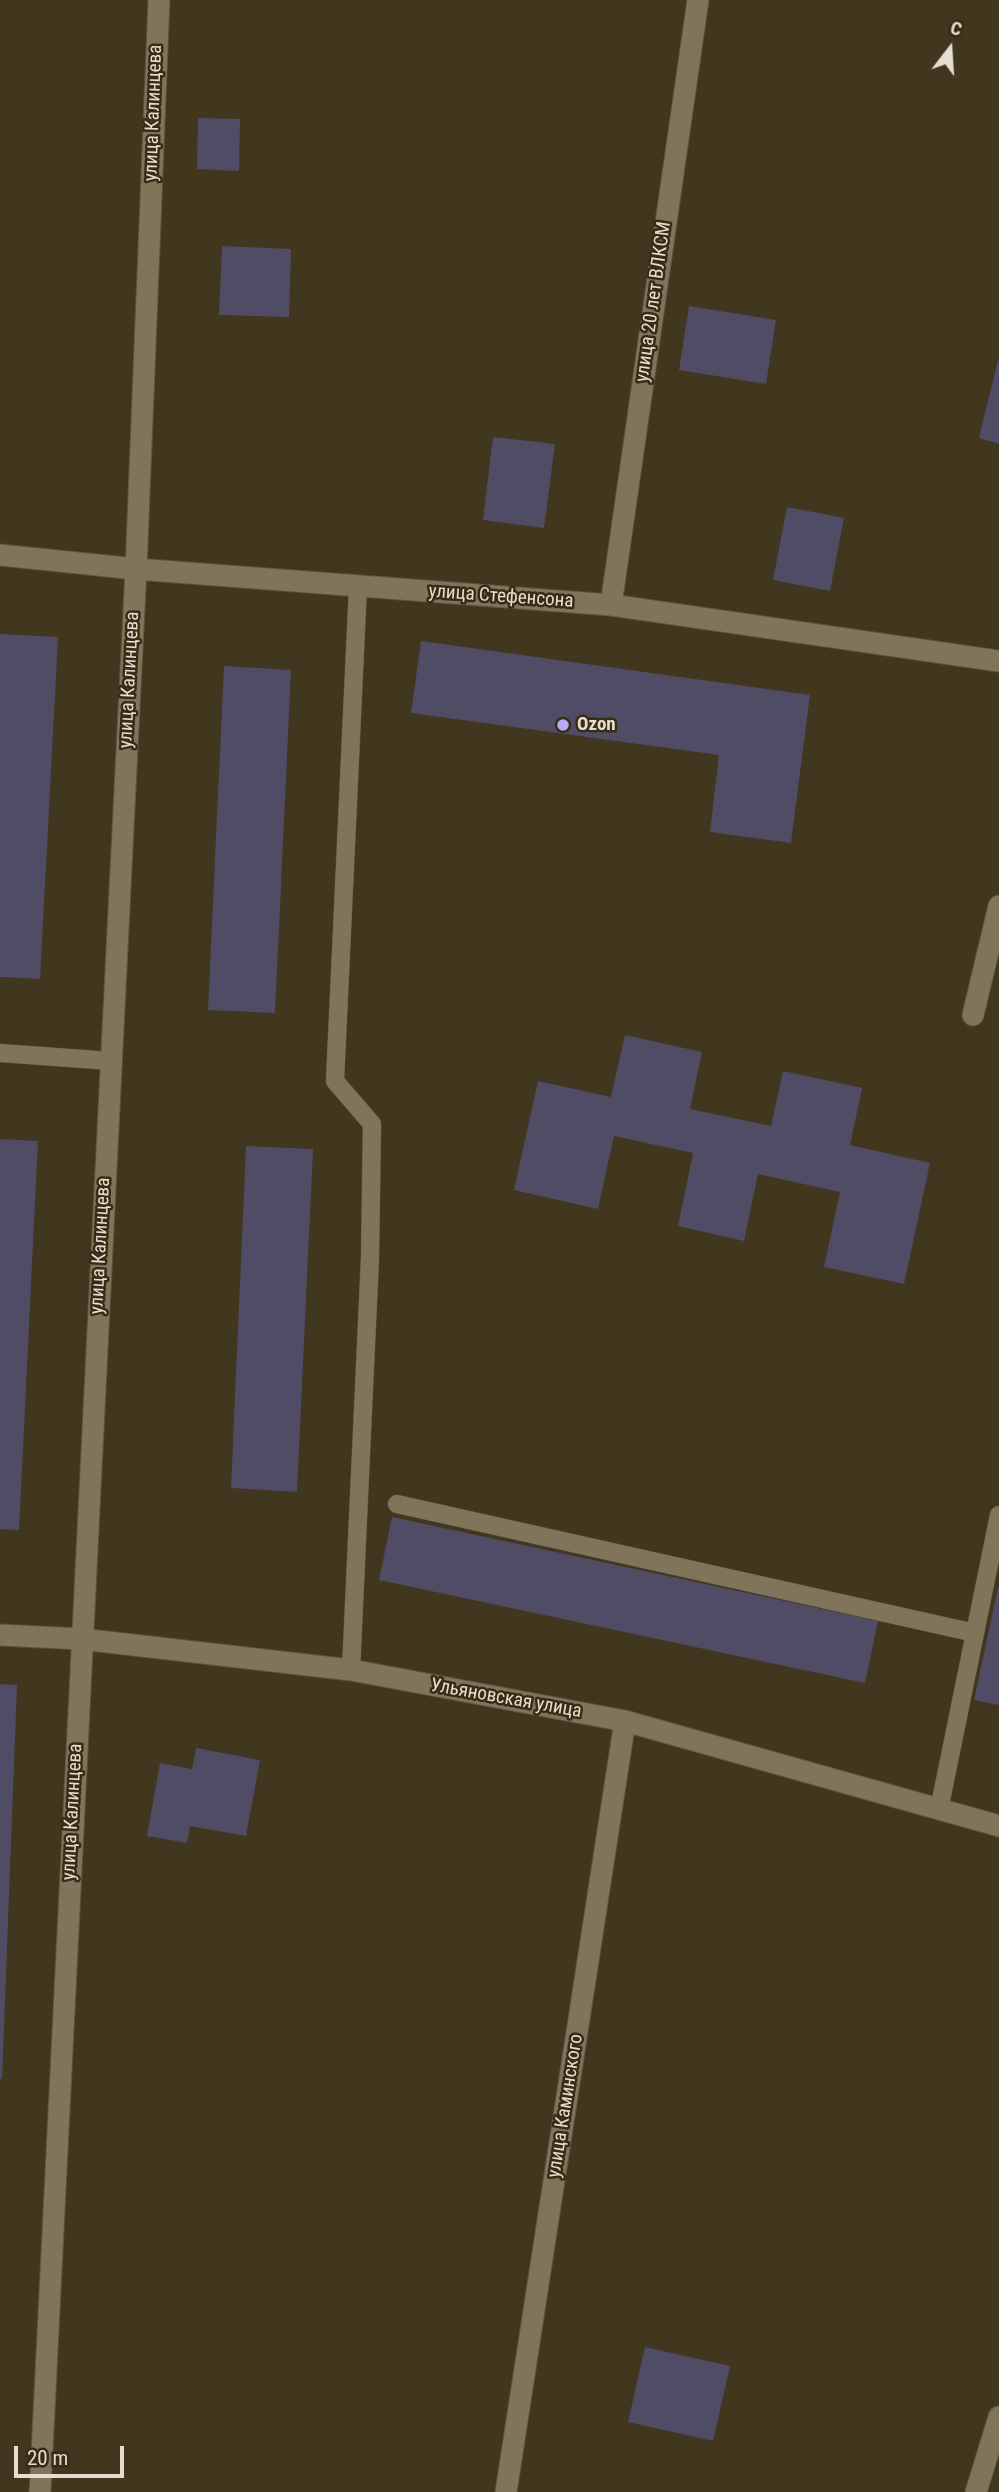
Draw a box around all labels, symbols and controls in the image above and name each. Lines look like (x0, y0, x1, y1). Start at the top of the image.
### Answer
north arrow (915, 14, 985, 84)
text: С (948, 16, 965, 41)
street label: улица Калинцева (140, 44, 168, 182)
street label: улица 20 лет ВЛКСМ (631, 220, 677, 384)
street label: улица Стефенсона (428, 581, 574, 613)
street label: улица Калинцева (115, 611, 145, 749)
place label: Ozon (577, 714, 616, 736)
marker: Ozon (555, 717, 571, 733)
street label: улица Калинцева (86, 1177, 116, 1315)
street label: Ульяновская улица (429, 1674, 583, 1724)
street label: улица Калинцева (58, 1743, 88, 1881)
street label: улица Каминского (543, 2032, 589, 2180)
scale bar (18, 2432, 128, 2476)
text: 20 m (27, 2446, 68, 2470)

